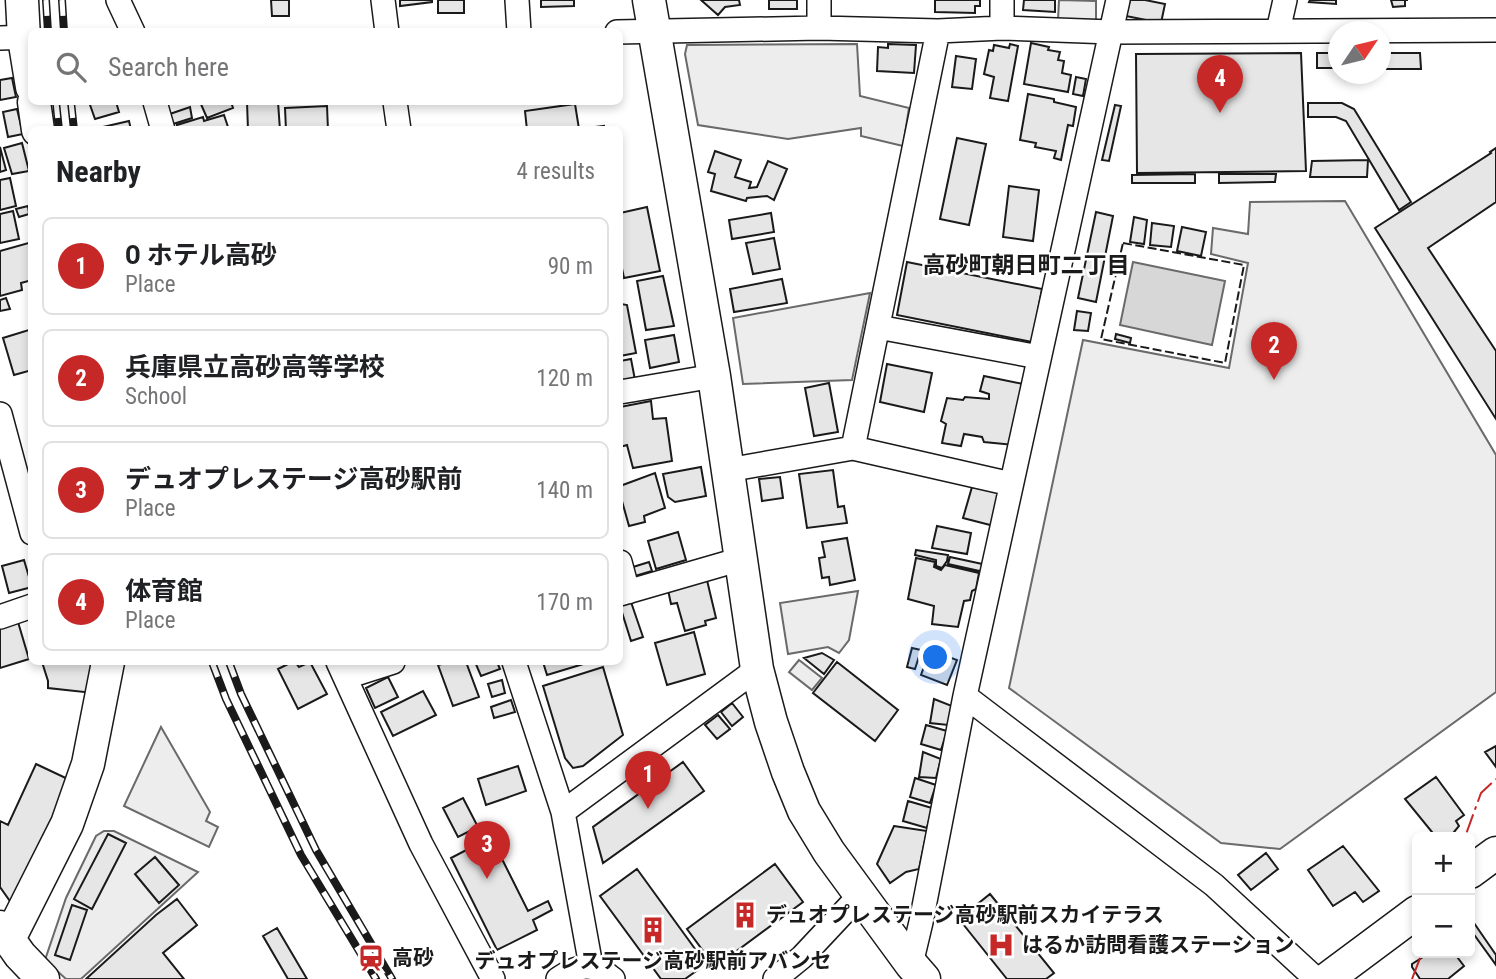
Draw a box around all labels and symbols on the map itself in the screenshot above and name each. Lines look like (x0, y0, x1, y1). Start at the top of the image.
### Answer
north arrow (1328, 21, 1391, 84)
pin: 4 (1197, 55, 1243, 113)
district label: 高砂町朝日町二丁目 (923, 252, 1130, 279)
pin: 2 (1251, 322, 1297, 380)
your location (918, 640, 952, 674)
pin: 1 (625, 751, 671, 809)
pin: 3 (464, 821, 510, 879)
building icon: デュオプレステージ高砂駅前スカイテラス (730, 900, 760, 930)
place label: デュオプレステージ高砂駅前スカイテラス (766, 903, 1164, 927)
building icon: デュオプレステージ高砂駅前アバンセ (638, 915, 668, 945)
hospital icon: はるか訪問看護ステーション (986, 930, 1016, 960)
place label: はるか訪問看護ステーション (1022, 933, 1295, 957)
station icon: 高砂 (356, 943, 386, 973)
place label: 高砂 (392, 946, 434, 970)
place label: デュオプレステージ高砂駅前アバンセ (475, 949, 831, 973)

